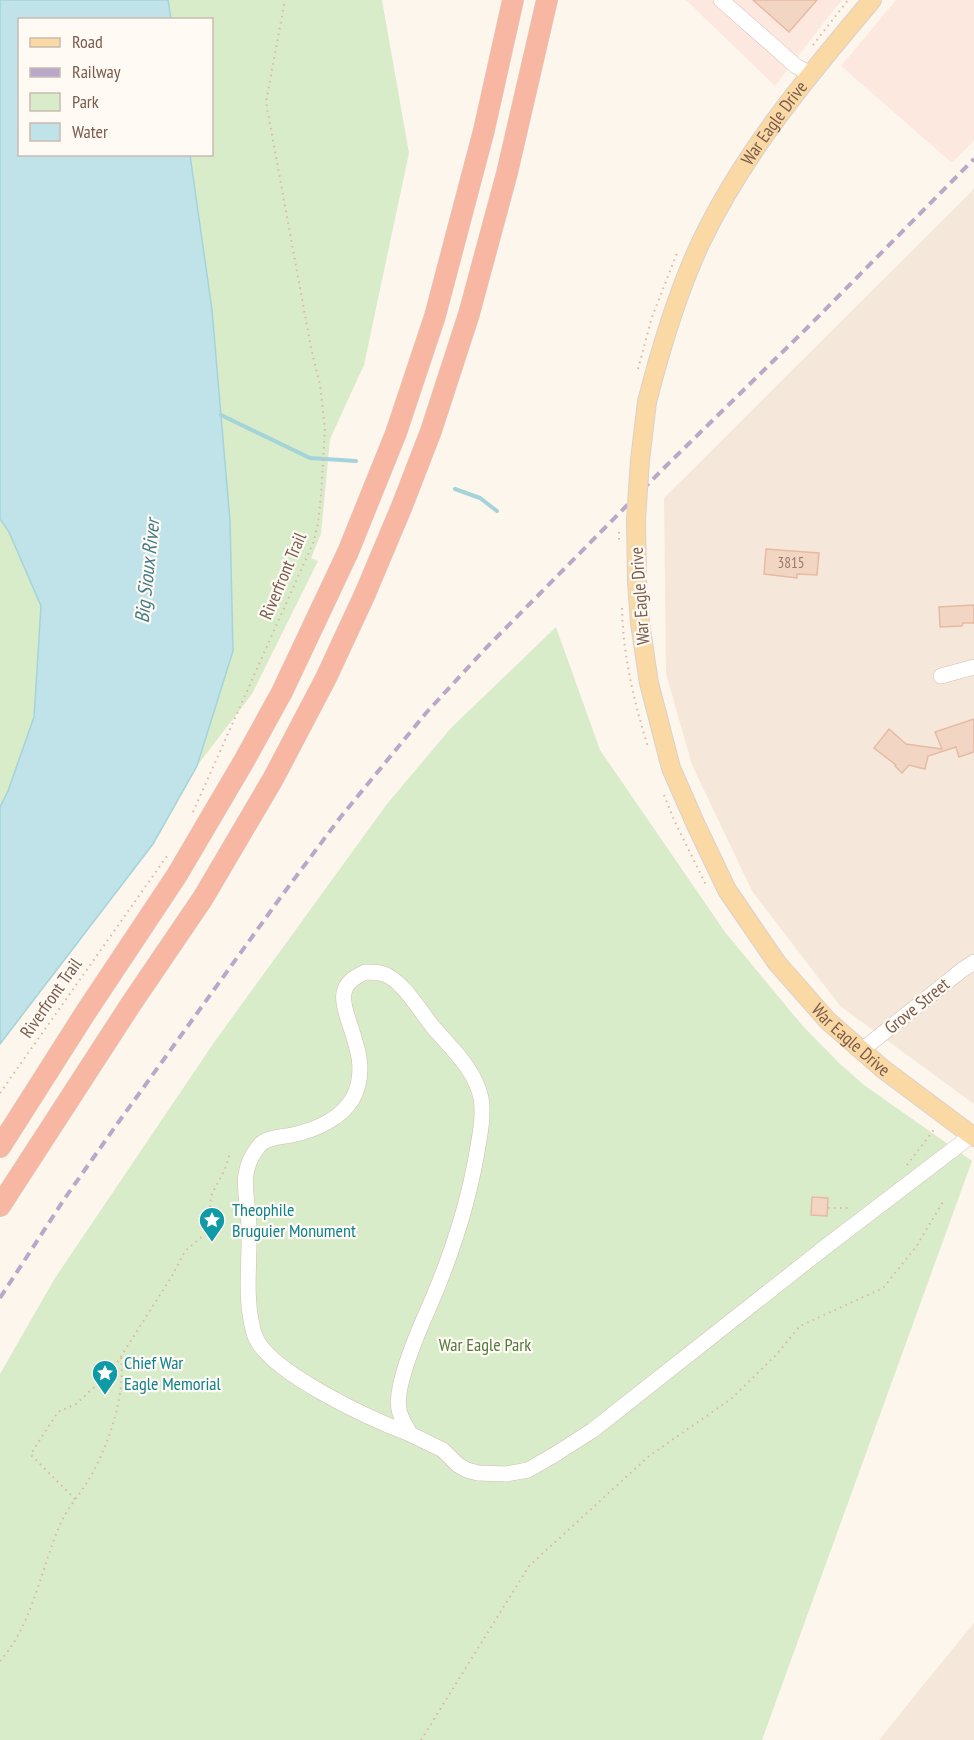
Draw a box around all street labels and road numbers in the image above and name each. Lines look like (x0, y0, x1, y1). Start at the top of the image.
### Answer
street label: War Eagle Drive (736, 76, 812, 169)
street label: Riverfront Trail (254, 528, 311, 623)
street label: War Eagle Drive (625, 546, 654, 646)
street label: Riverfront Trail (15, 953, 87, 1042)
street label: Grove Street (880, 972, 954, 1039)
street label: War Eagle Drive (807, 998, 895, 1081)

